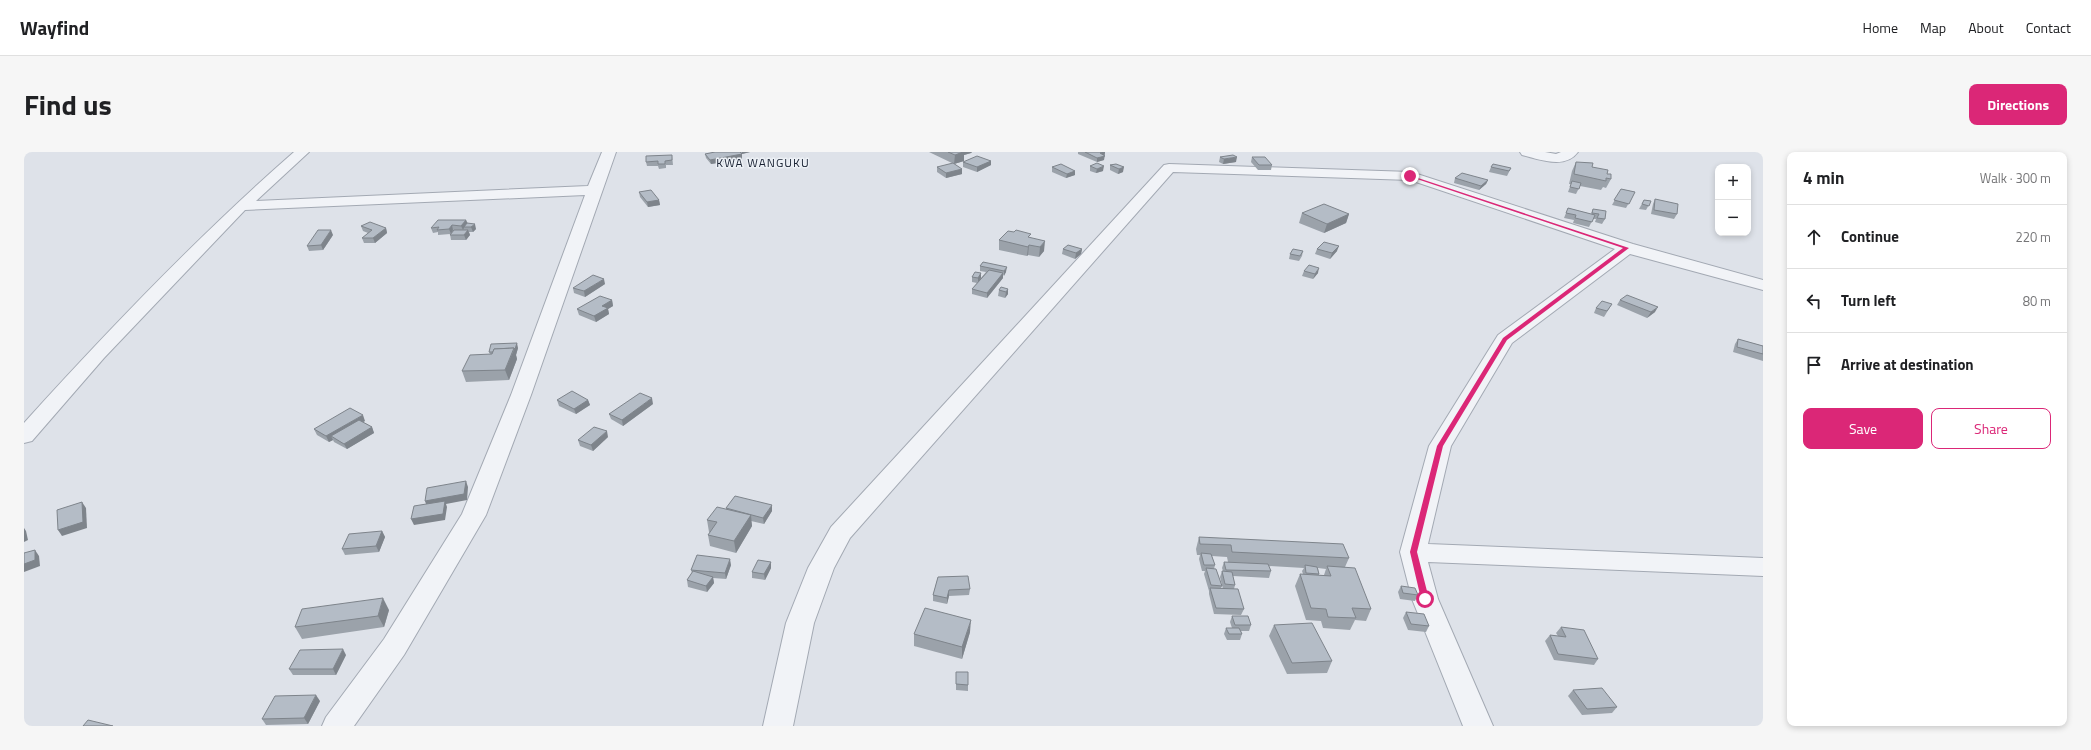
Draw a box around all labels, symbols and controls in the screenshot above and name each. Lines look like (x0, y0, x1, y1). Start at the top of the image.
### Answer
text: Wayfind (20, 13, 89, 42)
text: Home (1863, 17, 1898, 38)
text: Map (1920, 17, 1946, 38)
text: About (1968, 17, 2004, 38)
text: Contact (2026, 17, 2071, 38)
text: Find us (24, 83, 112, 126)
button: Directions (1969, 84, 2067, 125)
district label: KWA WANGUKU (716, 153, 810, 172)
map controls (1715, 164, 1751, 236)
button: + (1715, 164, 1751, 200)
text: 4 min (1803, 165, 1844, 191)
route end (1401, 167, 1419, 185)
text: Walk · 300 m (1980, 168, 2051, 188)
button: − (1715, 200, 1751, 236)
text: Continue (1841, 225, 1899, 248)
icon: ahead (1803, 226, 1825, 248)
text: 220 m (2015, 227, 2051, 247)
text: Turn left (1841, 289, 1896, 312)
icon: left (1803, 290, 1825, 312)
text: 80 m (2023, 291, 2051, 311)
text: Arrive at destination (1841, 353, 1974, 376)
icon: arrive (1803, 354, 1825, 376)
button: Save (1803, 408, 1923, 449)
button: Share (1931, 408, 2051, 449)
route start (1416, 590, 1434, 608)

